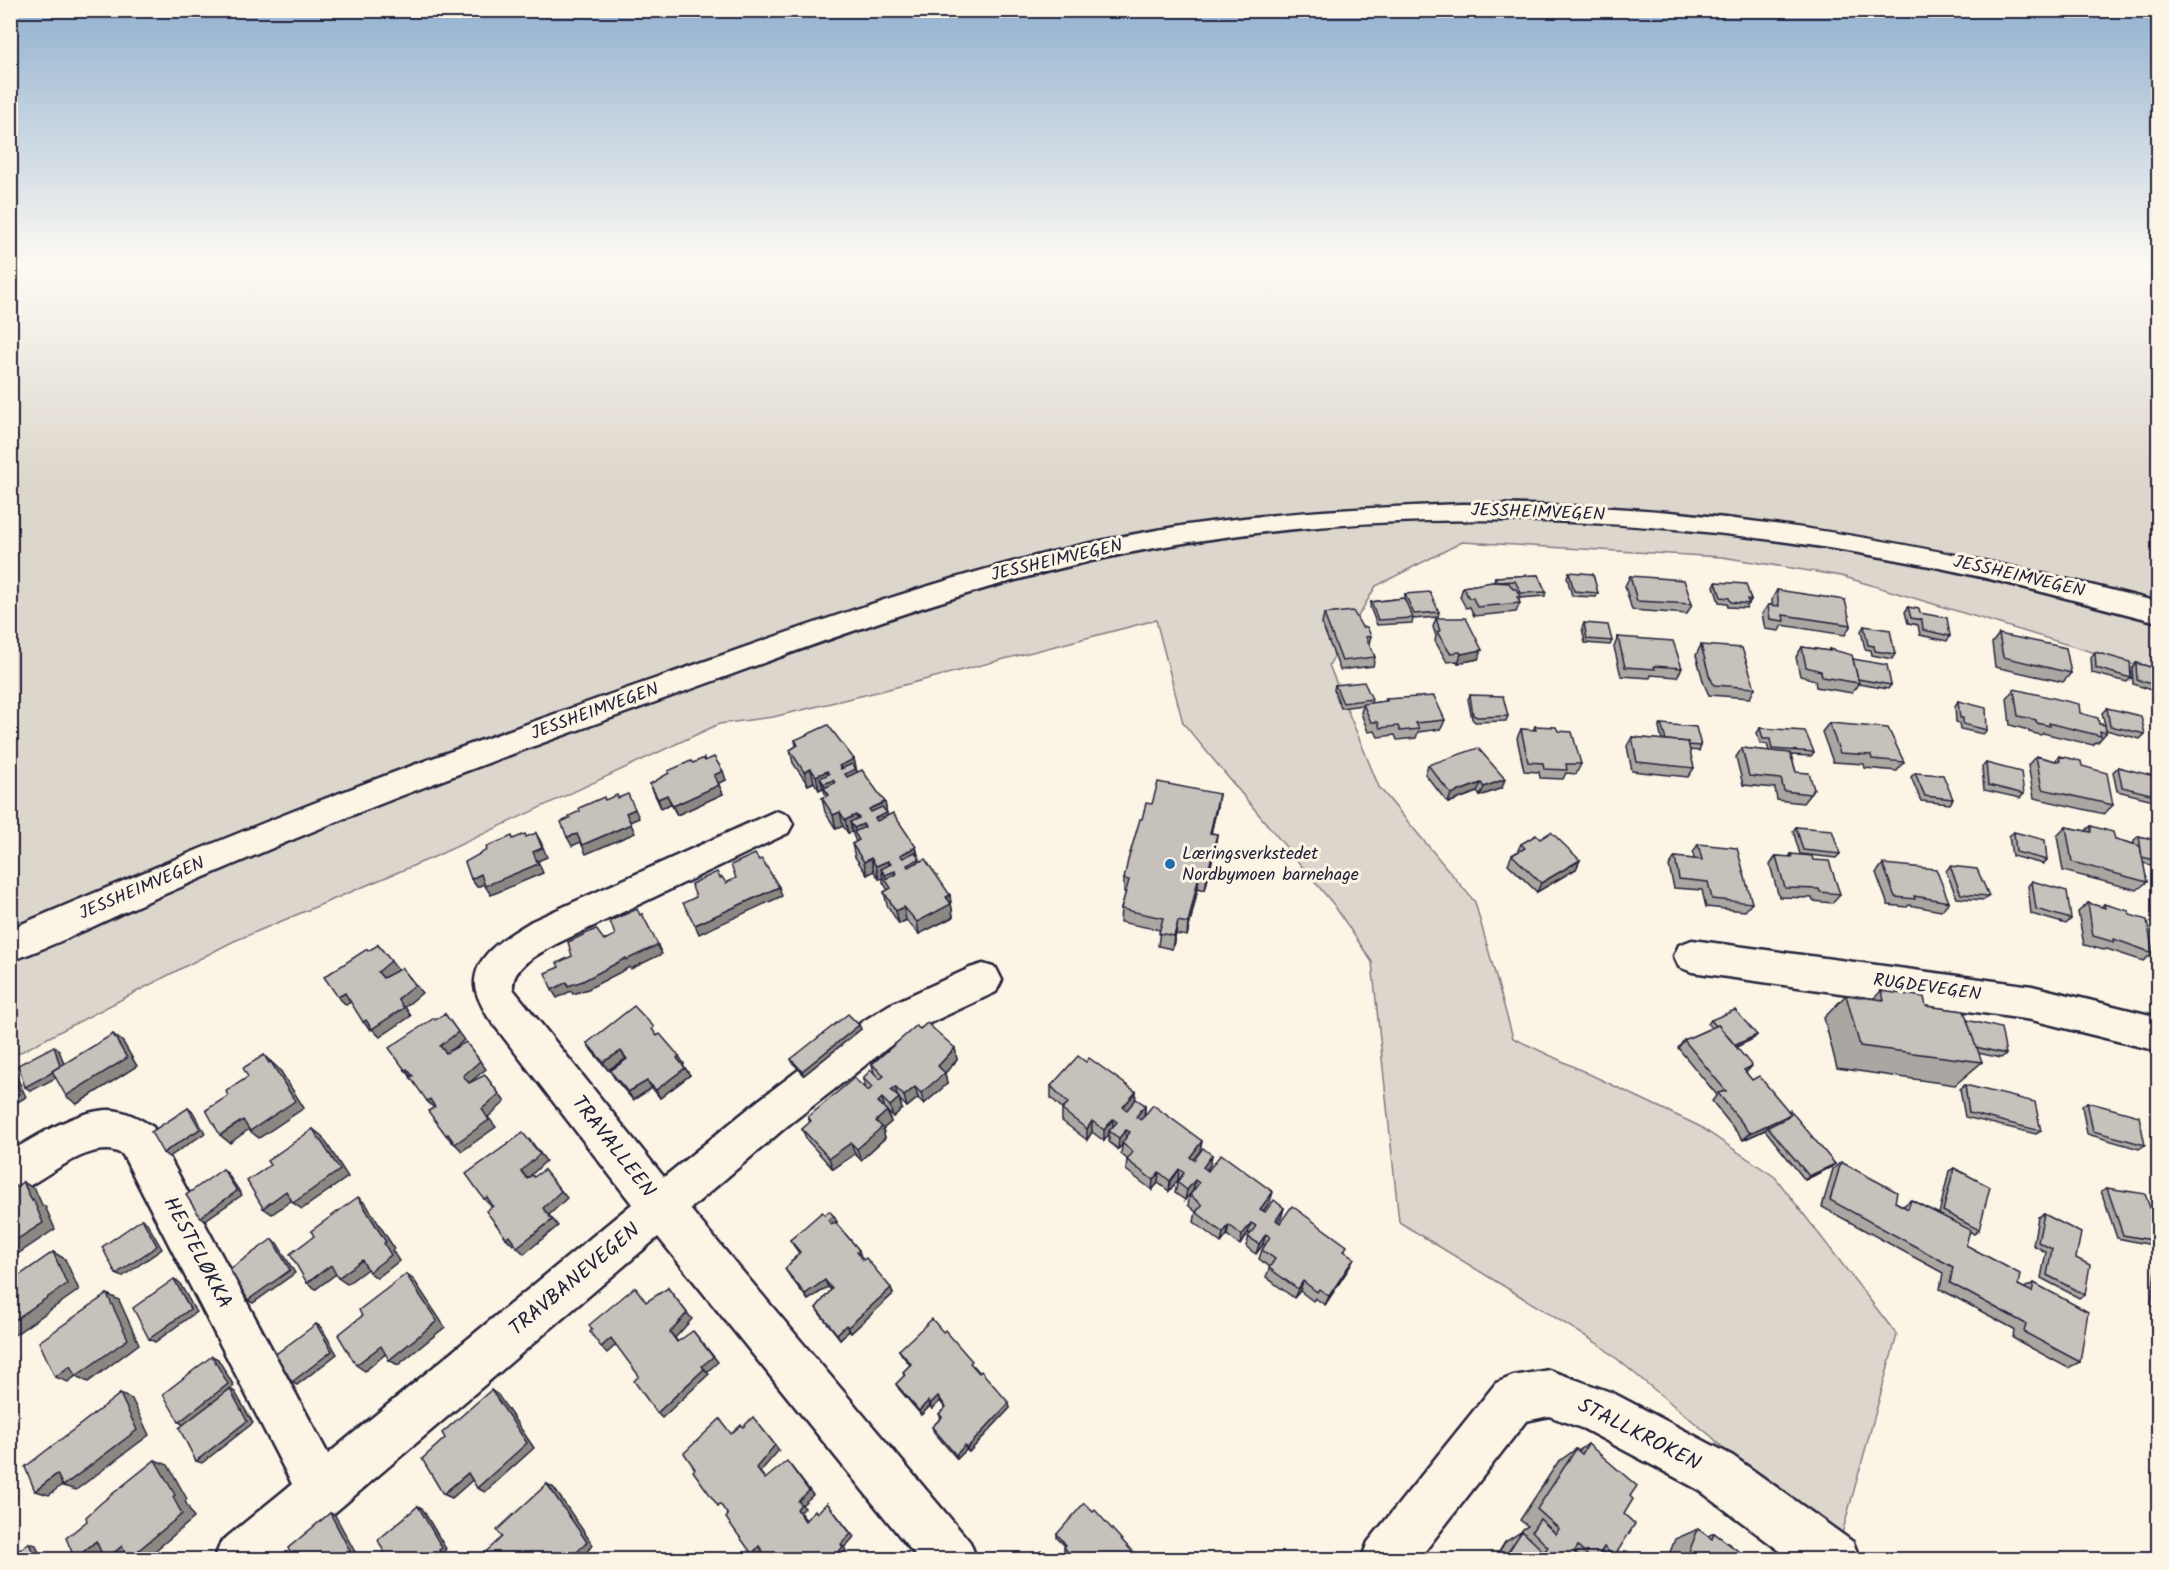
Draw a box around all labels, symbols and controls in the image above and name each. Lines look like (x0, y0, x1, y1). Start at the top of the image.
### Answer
street label: JESSHEIMVEGEN (1470, 496, 1606, 530)
street label: JESSHEIMVEGEN (988, 532, 1126, 590)
street label: JESSHEIMVEGEN (1950, 548, 2088, 606)
street label: JESSHEIMVEGEN (527, 675, 663, 749)
place label: Læringsverkstedet Nordbymoen barnehage (1182, 840, 1359, 890)
street label: JESSHEIMVEGEN (75, 849, 209, 929)
marker: Læringsverkstedet Nordbymoen barnehage (1163, 857, 1177, 871)
street label: RUGDEVEGEN (1871, 966, 1983, 1010)
street label: TRAVALLEEN (562, 1089, 664, 1205)
street label: HESTELØKKA (154, 1191, 240, 1315)
street label: TRAVBANEVEGEN (502, 1215, 648, 1345)
street label: STALLKROKEN (1572, 1390, 1706, 1480)

